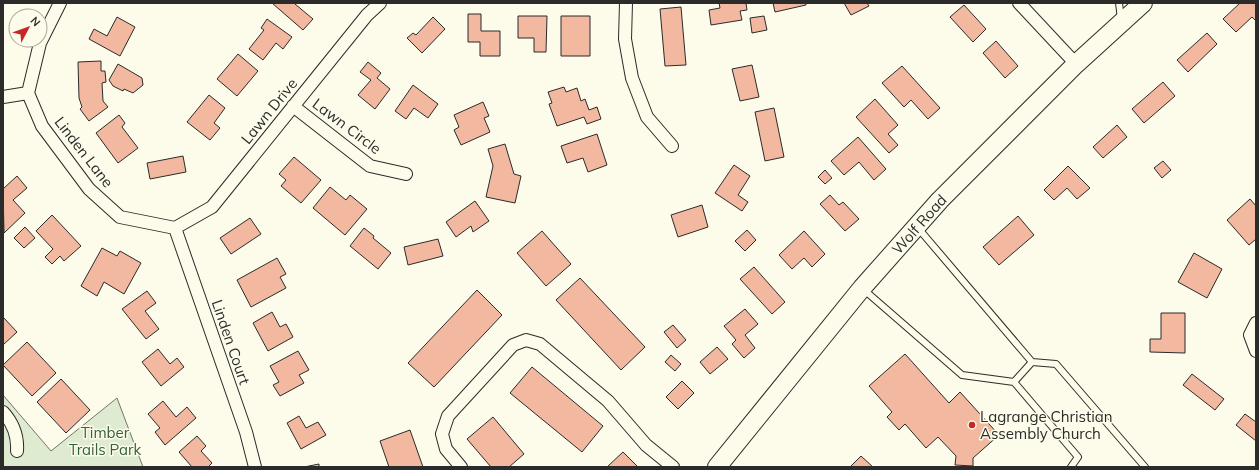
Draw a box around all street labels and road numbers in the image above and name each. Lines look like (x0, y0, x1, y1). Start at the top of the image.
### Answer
street label: Lawn Drive (237, 74, 301, 148)
street label: Lawn Circle (309, 94, 385, 158)
street label: Linden Lane (50, 113, 118, 191)
street label: Wolf Road (887, 190, 950, 258)
street label: Linden Court (208, 297, 254, 387)

